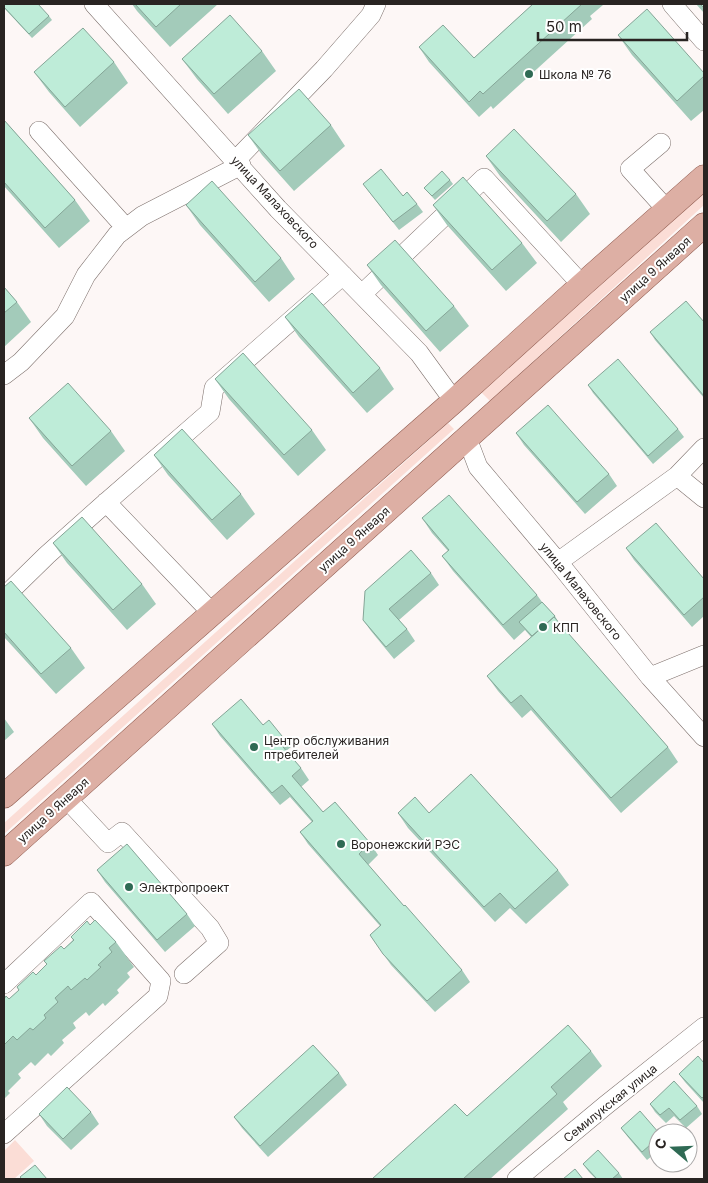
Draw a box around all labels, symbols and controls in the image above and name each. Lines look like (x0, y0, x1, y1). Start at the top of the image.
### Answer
scale bar (538, 10, 687, 42)
text: 50 m (546, 17, 582, 36)
place label: Школа № 76 (539, 67, 611, 82)
marker: Школа № 76 (523, 68, 535, 80)
street label: улица Малаховского (228, 152, 322, 252)
street label: улица 9 Января (616, 233, 694, 305)
street label: улица 9 Января (315, 503, 393, 575)
street label: улица Малаховского (537, 539, 625, 643)
place label: КПП (553, 620, 579, 635)
marker: КПП (537, 621, 549, 633)
place label: Центр обслуживания птребителей (264, 733, 389, 762)
marker: Центр обслуживания птребителей (248, 741, 260, 753)
street label: улица 9 Января (14, 774, 92, 846)
place label: Воронежский РЭС (351, 837, 460, 852)
marker: Воронежский РЭС (335, 838, 347, 850)
place label: Электропроект (139, 880, 230, 895)
marker: Электропроект (123, 881, 135, 893)
street label: Семилукская улица (560, 1061, 660, 1145)
north arrow (648, 1123, 698, 1173)

